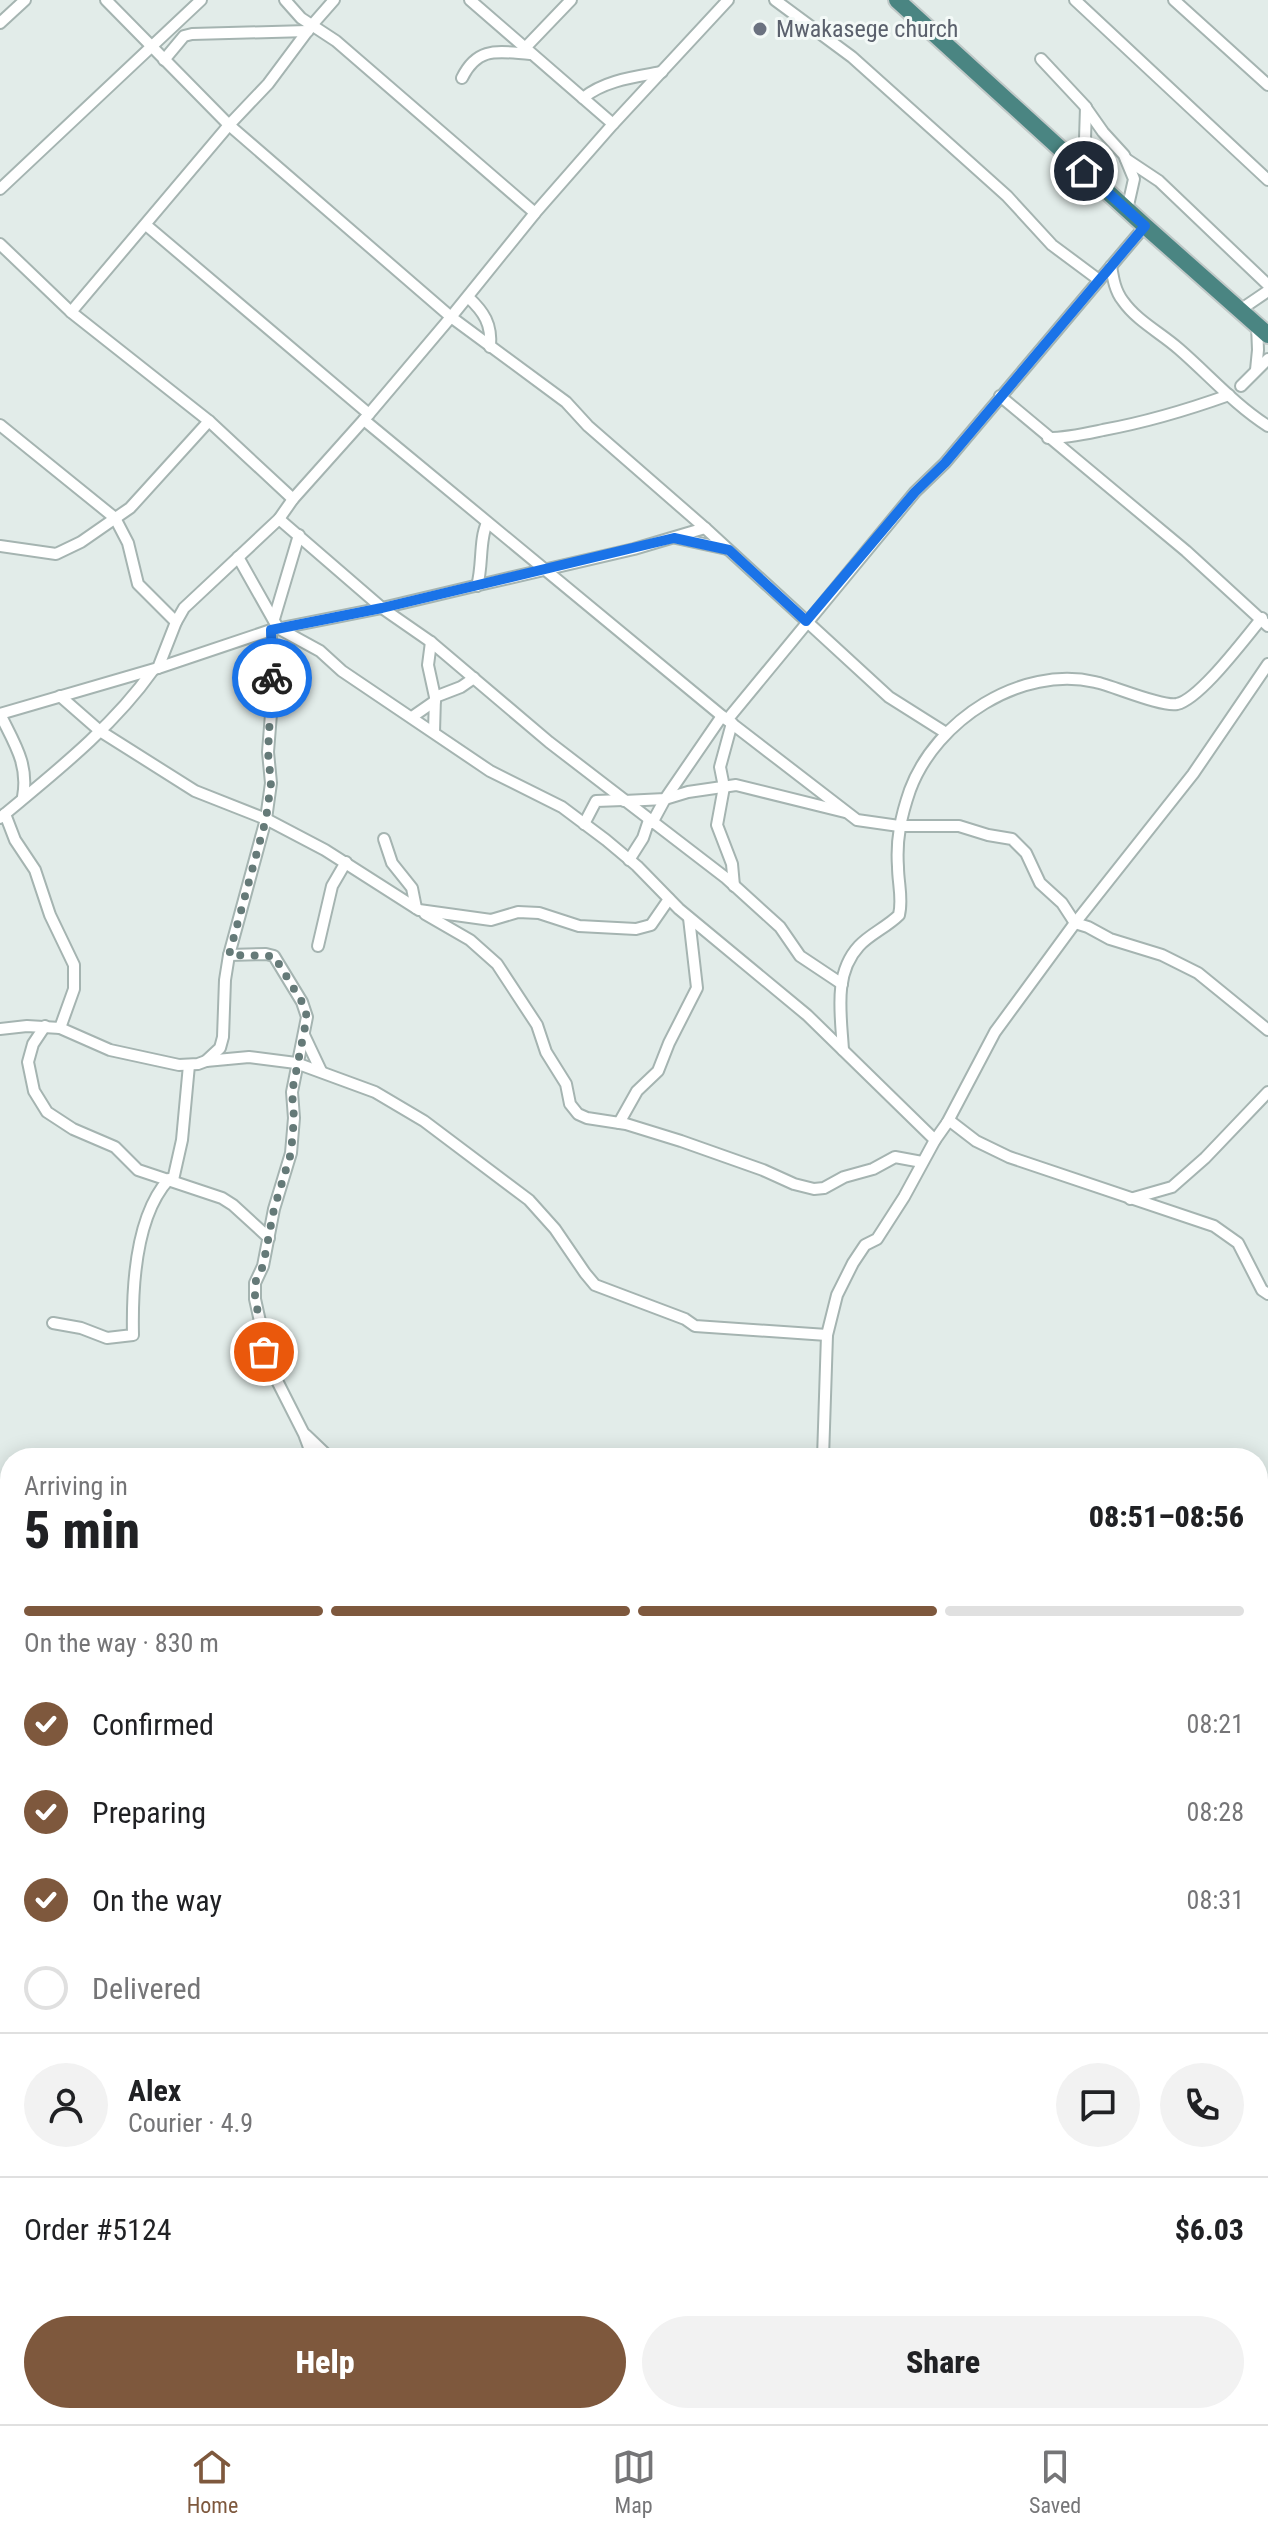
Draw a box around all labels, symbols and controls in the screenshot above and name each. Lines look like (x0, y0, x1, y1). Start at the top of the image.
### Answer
place label: Mwakasege church (776, 15, 958, 43)
marker: Mwakasege church (751, 20, 769, 38)
pin (1050, 137, 1118, 205)
icon: home (1062, 149, 1106, 193)
courier (232, 638, 312, 718)
icon: bike (250, 656, 294, 700)
pin (230, 1318, 298, 1386)
icon: bag (242, 1330, 286, 1374)
text: Arriving in (24, 1471, 128, 1501)
text: 08:51–08:56 (1089, 1499, 1244, 1534)
text: 5 min (24, 1500, 140, 1561)
text: On the way · 830 m (24, 1628, 219, 1658)
icon: check (24, 1702, 68, 1746)
text: Confirmed (92, 1707, 214, 1742)
text: 08:21 (1187, 1709, 1244, 1739)
icon: check (24, 1790, 68, 1834)
text: Preparing (92, 1795, 206, 1830)
text: 08:28 (1187, 1797, 1244, 1827)
icon: check (24, 1878, 68, 1922)
text: On the way (92, 1883, 222, 1918)
text: 08:31 (1187, 1885, 1244, 1915)
text: Delivered (92, 1971, 201, 2006)
button: person (24, 2063, 108, 2147)
button: chat (1056, 2063, 1140, 2147)
button: phone (1160, 2063, 1244, 2147)
text: Alex (128, 2073, 181, 2108)
text: Courier · 4.9 (128, 2108, 253, 2138)
text: Order #5124 (24, 2212, 172, 2247)
text: $6.03 (1175, 2212, 1244, 2247)
button: Help (24, 2316, 626, 2408)
button: Share (642, 2316, 1244, 2408)
tab: Home (187, 2445, 238, 2518)
tab: Map (612, 2445, 656, 2518)
tab: Saved (1029, 2445, 1081, 2518)

